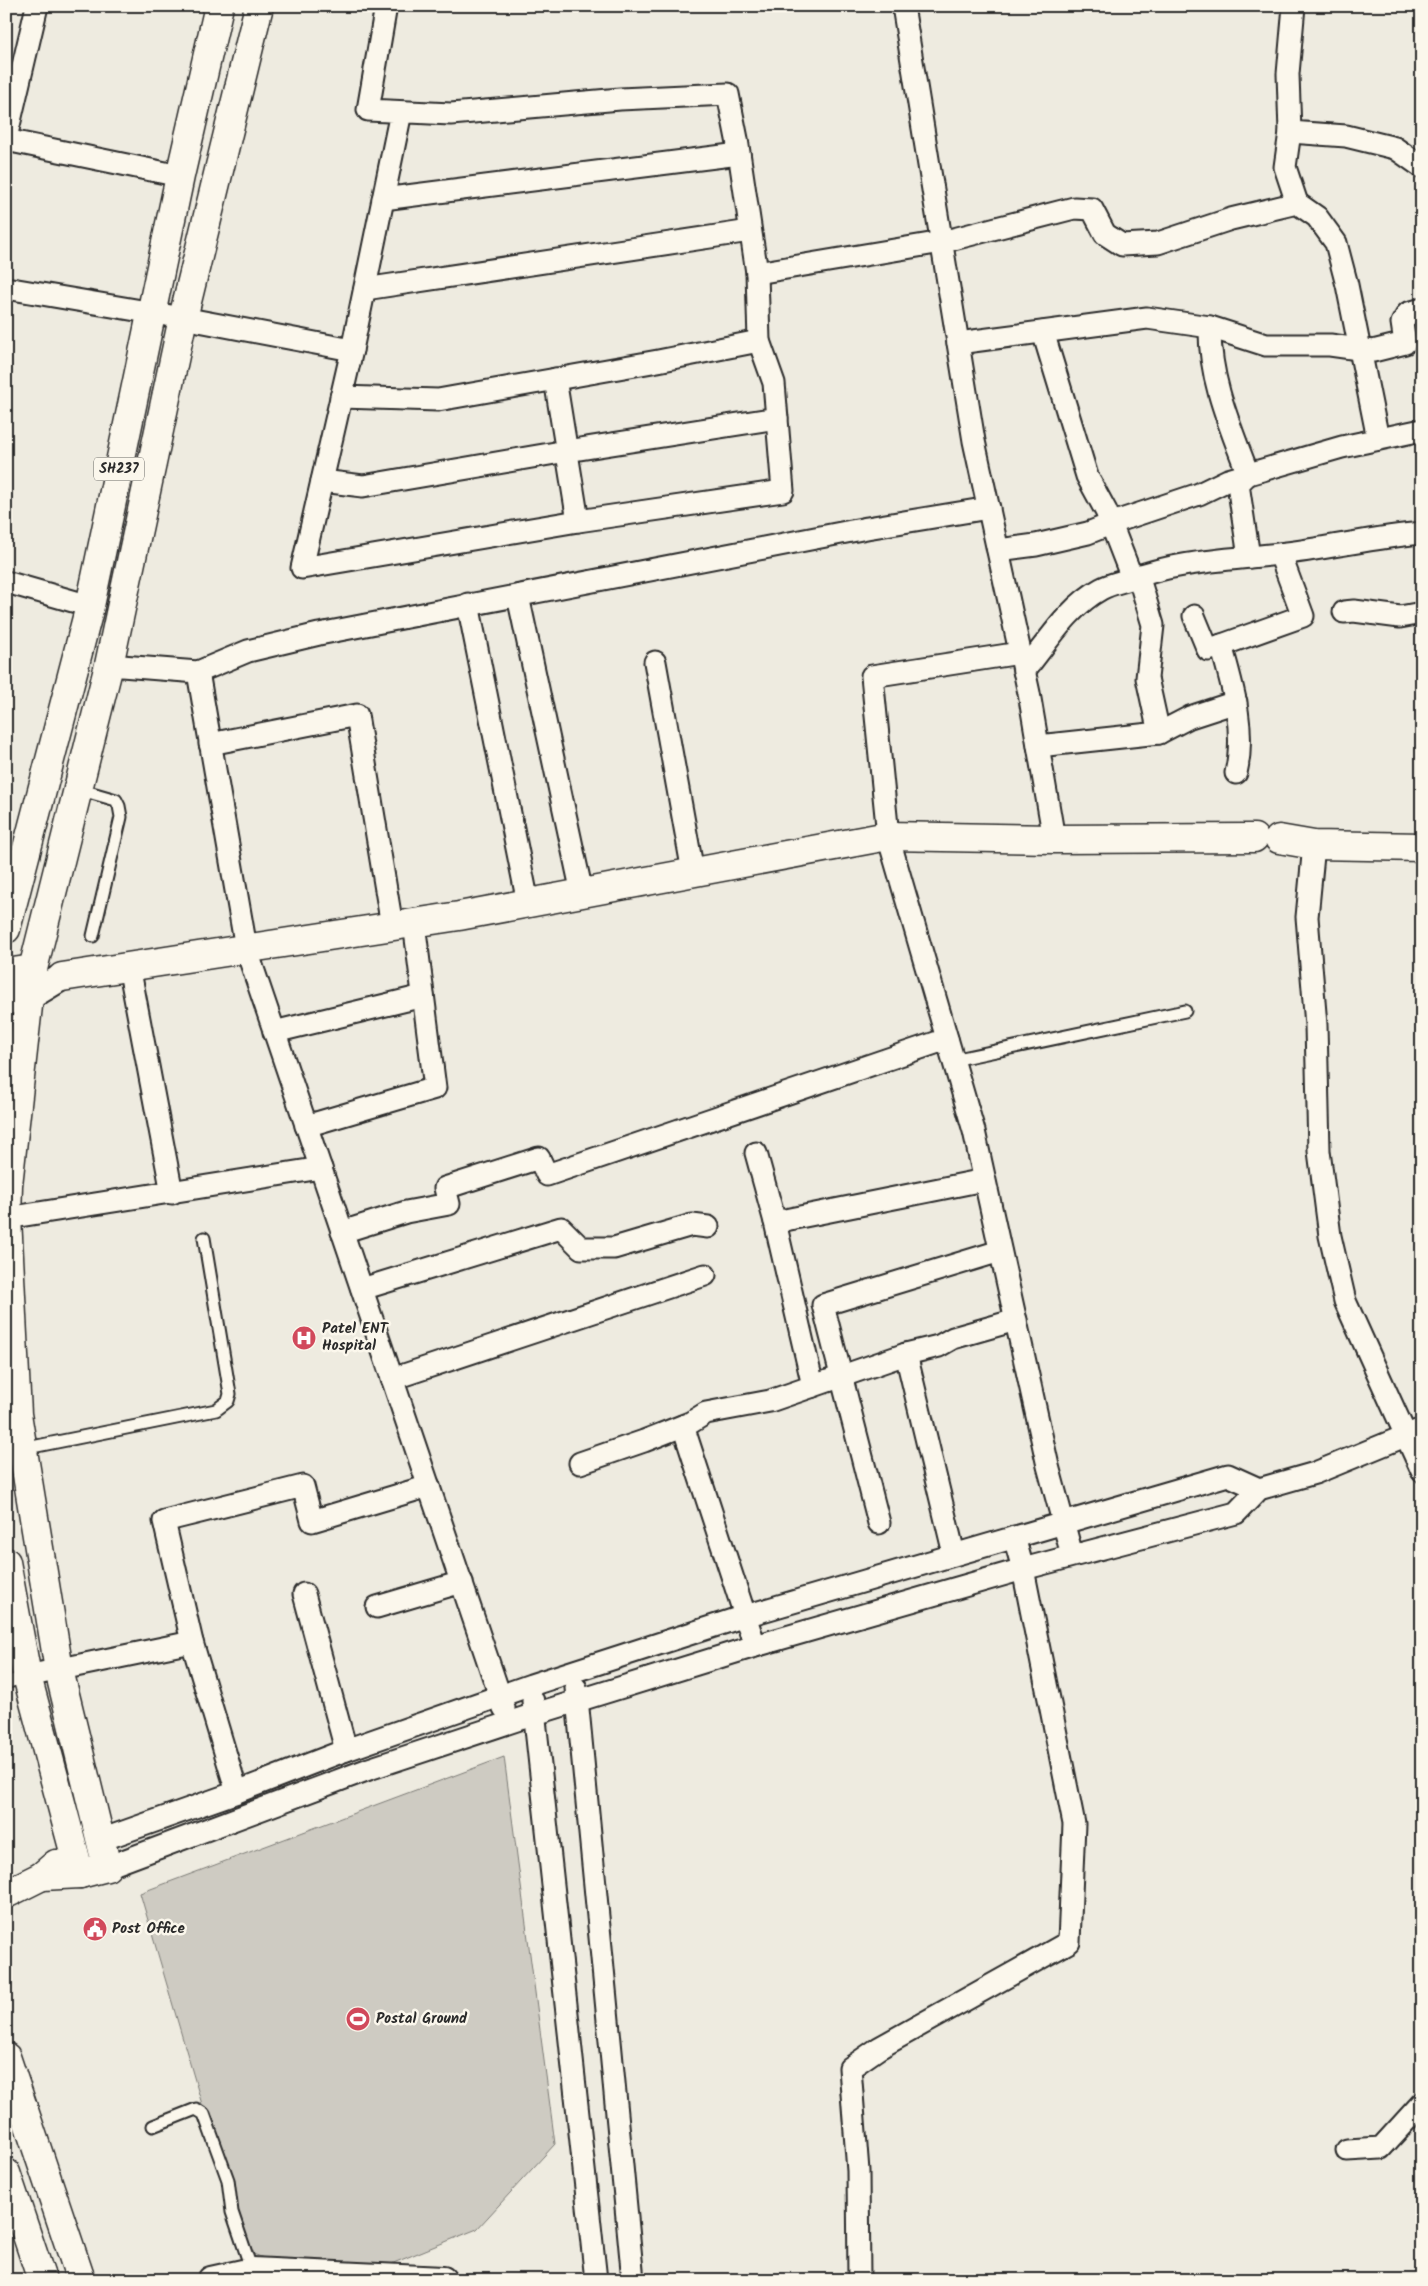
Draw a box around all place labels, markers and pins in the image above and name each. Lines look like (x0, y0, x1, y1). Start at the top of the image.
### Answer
place label: Patel ENT Hospital (322, 1317, 389, 1358)
hospital icon: Patel ENT Hospital (291, 1325, 317, 1351)
public building icon: Post Office (82, 1916, 108, 1942)
place label: Post Office (112, 1917, 186, 1941)
sports icon: Postal Ground (345, 2006, 371, 2032)
place label: Postal Ground (376, 2007, 468, 2031)

